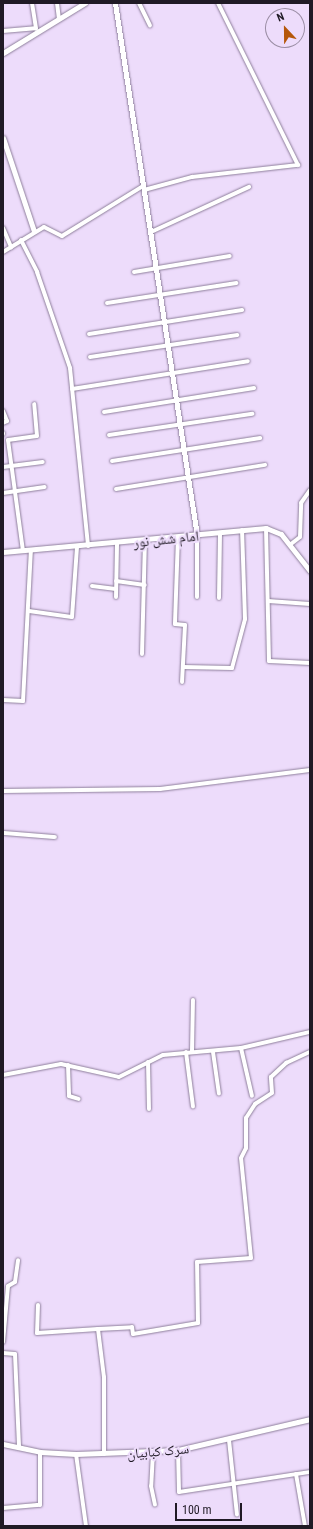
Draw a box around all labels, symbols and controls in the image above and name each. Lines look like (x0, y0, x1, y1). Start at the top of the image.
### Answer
north arrow (265, 8, 305, 48)
text: N (275, 10, 286, 25)
street label: امام شش نور (132, 527, 200, 551)
street label: سرک کبابیان (126, 1440, 190, 1462)
scale bar (177, 1495, 244, 1521)
text: 100 m (182, 1503, 212, 1517)

